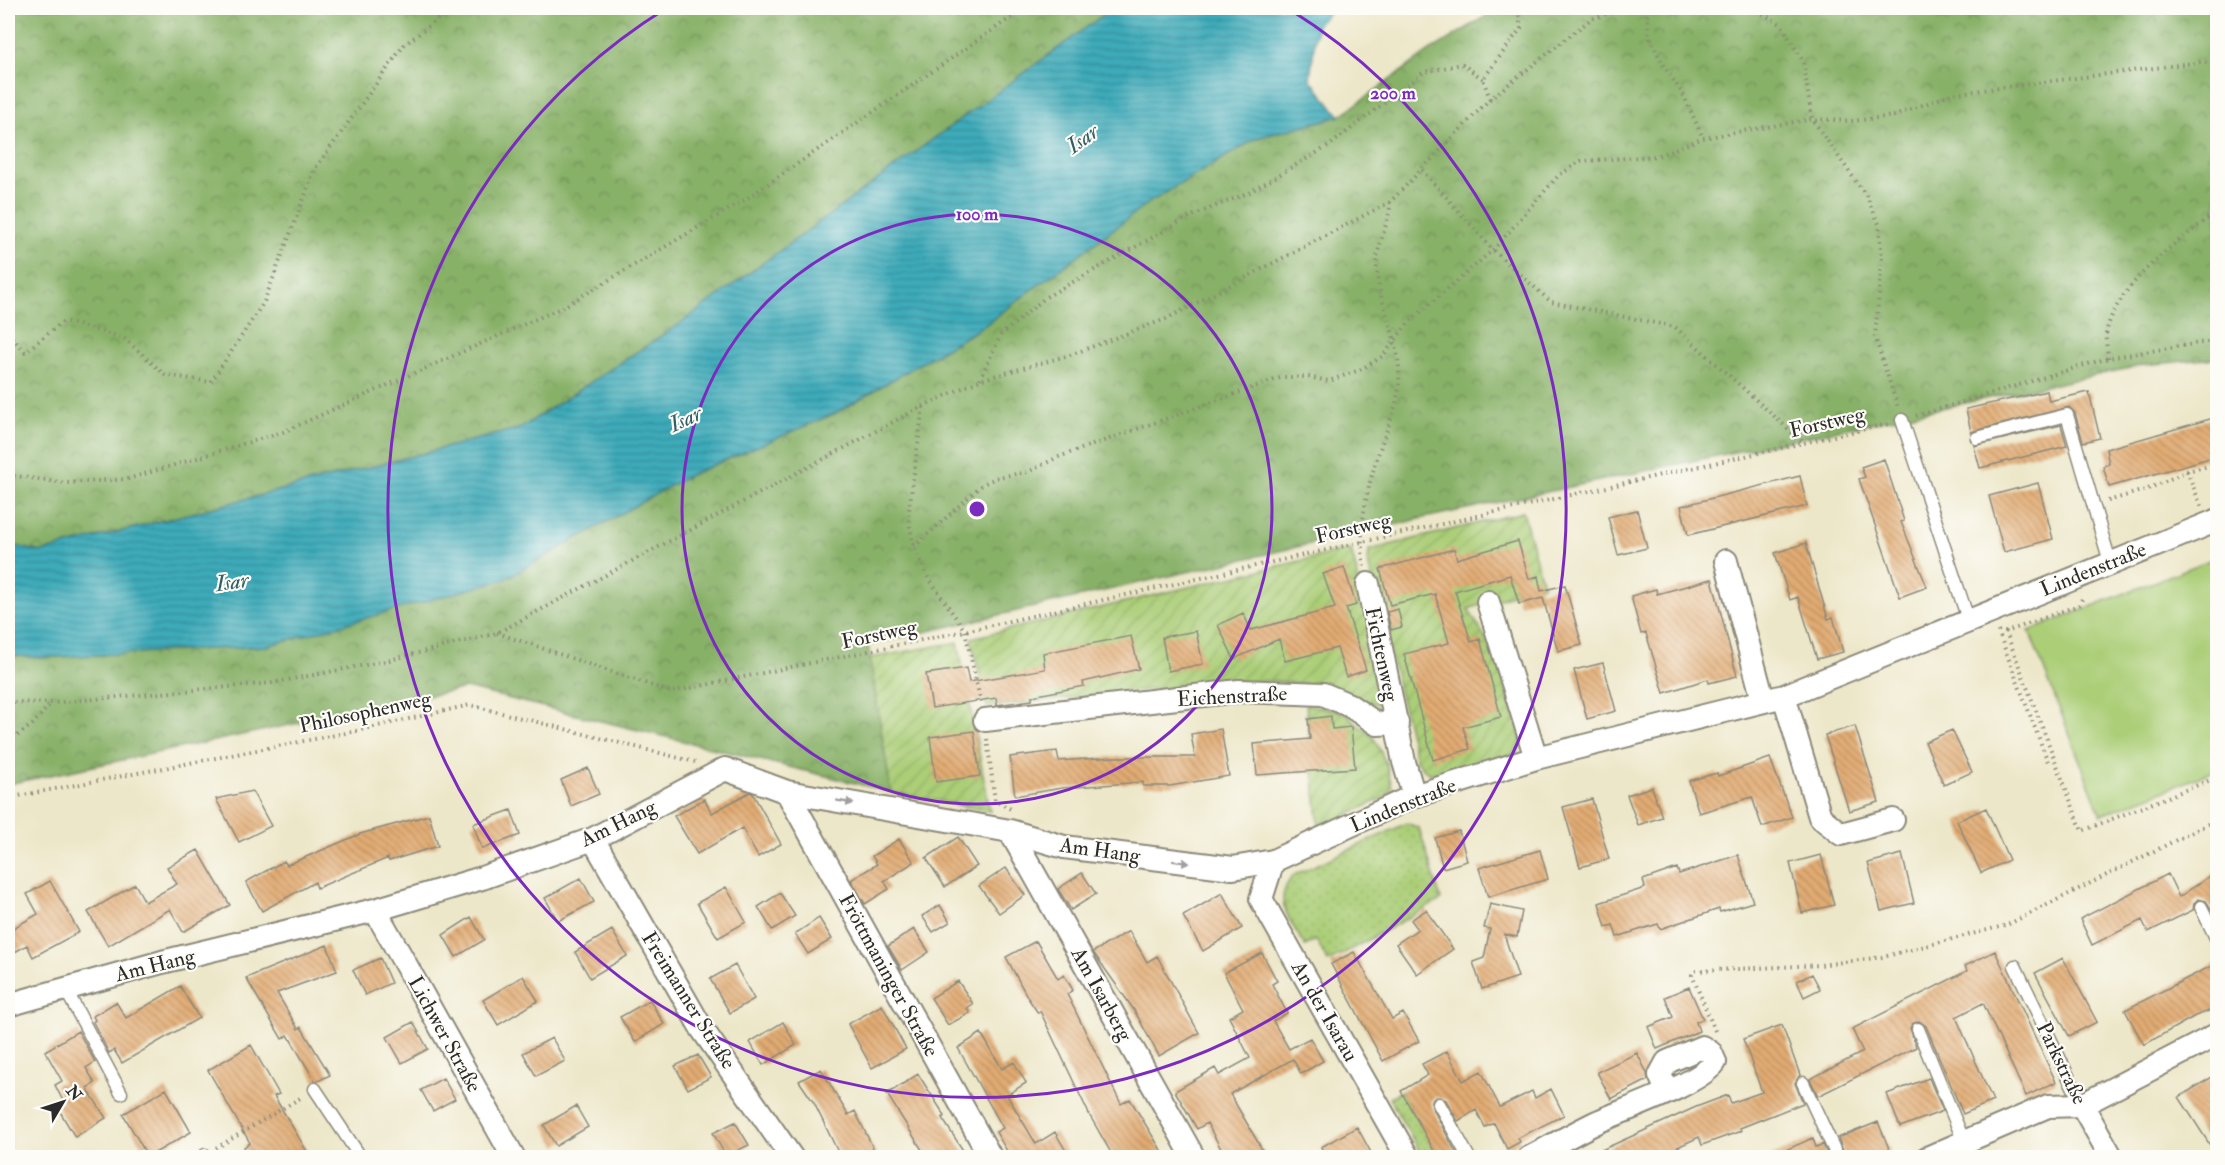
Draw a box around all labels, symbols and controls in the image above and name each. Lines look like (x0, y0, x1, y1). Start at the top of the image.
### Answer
text: 200 m (1370, 82, 1417, 105)
water label: Isar (1060, 117, 1106, 160)
text: 100 m (956, 203, 999, 226)
water label: Isar (664, 398, 708, 439)
street label: Forstweg (1787, 401, 1868, 444)
centre of rings (967, 499, 987, 519)
street label: Forstweg (1313, 507, 1394, 550)
street label: Lindenstraße (2036, 536, 2150, 603)
water label: Isar (213, 566, 252, 598)
street label: Fichtenweg (1358, 604, 1405, 704)
street label: Forstweg (839, 613, 920, 656)
street label: Eichenstraße (1176, 680, 1288, 713)
street label: Philosophenweg (297, 685, 434, 740)
street label: Lindenstraße (1346, 772, 1460, 839)
street label: Am Hang (575, 793, 661, 854)
one-way arrow (836, 798, 855, 807)
street label: Am Hang (1057, 831, 1143, 870)
one-way arrow (1172, 857, 1191, 866)
street label: Fröttmaninger Straße (832, 889, 945, 1062)
street label: Freimanner Straße (635, 926, 742, 1074)
street label: Am Hang (112, 942, 198, 989)
street label: Am Isarberg (1064, 942, 1139, 1047)
street label: An der Isarau (1284, 955, 1364, 1066)
street label: Lichwer Straße (402, 971, 488, 1097)
street label: Parkstraße (2030, 1017, 2093, 1109)
north arrow (33, 1072, 93, 1132)
text: N (61, 1081, 87, 1106)

